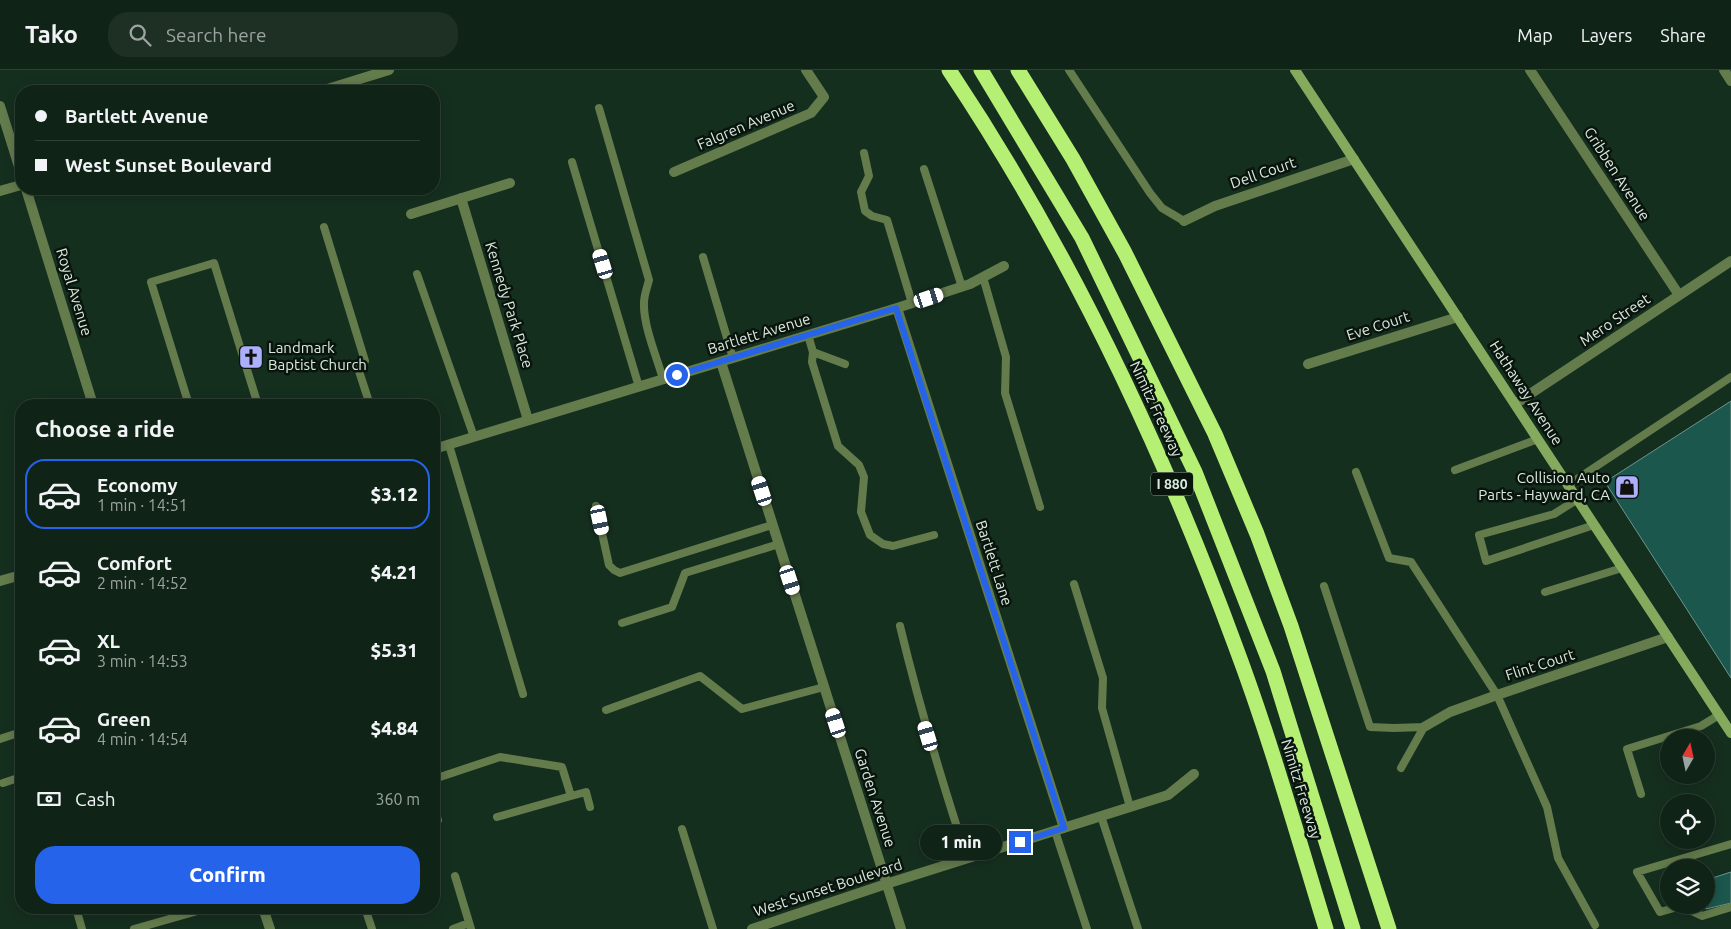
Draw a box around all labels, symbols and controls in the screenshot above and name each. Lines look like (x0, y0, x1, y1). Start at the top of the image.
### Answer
search box (108, 12, 458, 57)
text: Tako (25, 21, 78, 48)
icon: search (126, 21, 154, 49)
text: Search here (166, 24, 266, 46)
text: Map (1517, 25, 1553, 45)
text: Layers (1581, 25, 1632, 45)
text: Share (1660, 25, 1706, 45)
street label: Falgren Avenue (695, 96, 797, 153)
text: Bartlett Avenue (65, 105, 208, 127)
street label: Gribben Avenue (1581, 124, 1654, 224)
street label: Dell Court (1228, 153, 1298, 192)
text: West Sunset Boulevard (65, 154, 272, 176)
street label: Kennedy Park Place (482, 240, 537, 370)
street label: Royal Avenue (53, 246, 96, 338)
car (591, 247, 614, 281)
car (912, 286, 945, 310)
street label: Mero Street (1576, 290, 1653, 349)
street label: Eve Court (1344, 307, 1412, 344)
street label: Bartlett Avenue (705, 310, 812, 357)
street label: Hathaway Avenue (1486, 337, 1566, 448)
place label: Landmark Baptist Church (268, 339, 367, 373)
church icon: Landmark Baptist Church (238, 344, 264, 370)
street label: Nimitz Freeway (1127, 358, 1186, 459)
route start (666, 364, 688, 386)
text: Choose a ride (35, 416, 175, 441)
place label: Collision Auto Parts - Hayward, CA (1478, 469, 1610, 503)
icon: car (37, 472, 82, 517)
road number: I 880 (1151, 472, 1193, 496)
text: Economy (97, 474, 178, 496)
car (750, 474, 773, 508)
shop icon: Collision Auto Parts - Hayward, CA (1614, 474, 1640, 500)
text: $3.12 (370, 483, 418, 505)
text: 1 min · 14:51 (97, 496, 188, 514)
car (589, 504, 610, 536)
street label: Bartlett Lane (973, 518, 1016, 608)
icon: car (37, 550, 82, 595)
text: Comfort (97, 552, 172, 574)
text: $4.21 (370, 561, 418, 583)
car (778, 563, 801, 597)
text: 2 min · 14:52 (97, 574, 188, 592)
icon: car (37, 628, 82, 673)
text: XL (97, 630, 120, 652)
text: $5.31 (370, 639, 418, 661)
street label: Flint Court (1503, 645, 1577, 684)
text: 3 min · 14:53 (97, 652, 188, 670)
icon: car (37, 706, 82, 751)
car (824, 706, 847, 740)
text: Green (97, 708, 151, 730)
text: $4.84 (370, 717, 418, 739)
car (916, 719, 939, 753)
north arrow (1660, 729, 1715, 784)
map controls (1660, 729, 1715, 914)
text: 4 min · 14:54 (97, 730, 188, 748)
street label: Nimitz Freeway (1278, 737, 1325, 841)
street label: Garden Avenue (851, 746, 899, 849)
icon: cash (35, 785, 63, 813)
text: Cash (75, 788, 116, 810)
text: 360 m (375, 790, 420, 808)
button: locate (1660, 794, 1715, 849)
callout: 1 min (920, 824, 1002, 860)
route end (1009, 831, 1031, 853)
text: 1 min (941, 833, 981, 851)
button: Confirm (35, 846, 420, 904)
street label: West Sunset Boulevard (751, 855, 904, 920)
button: layers (1660, 859, 1715, 914)

